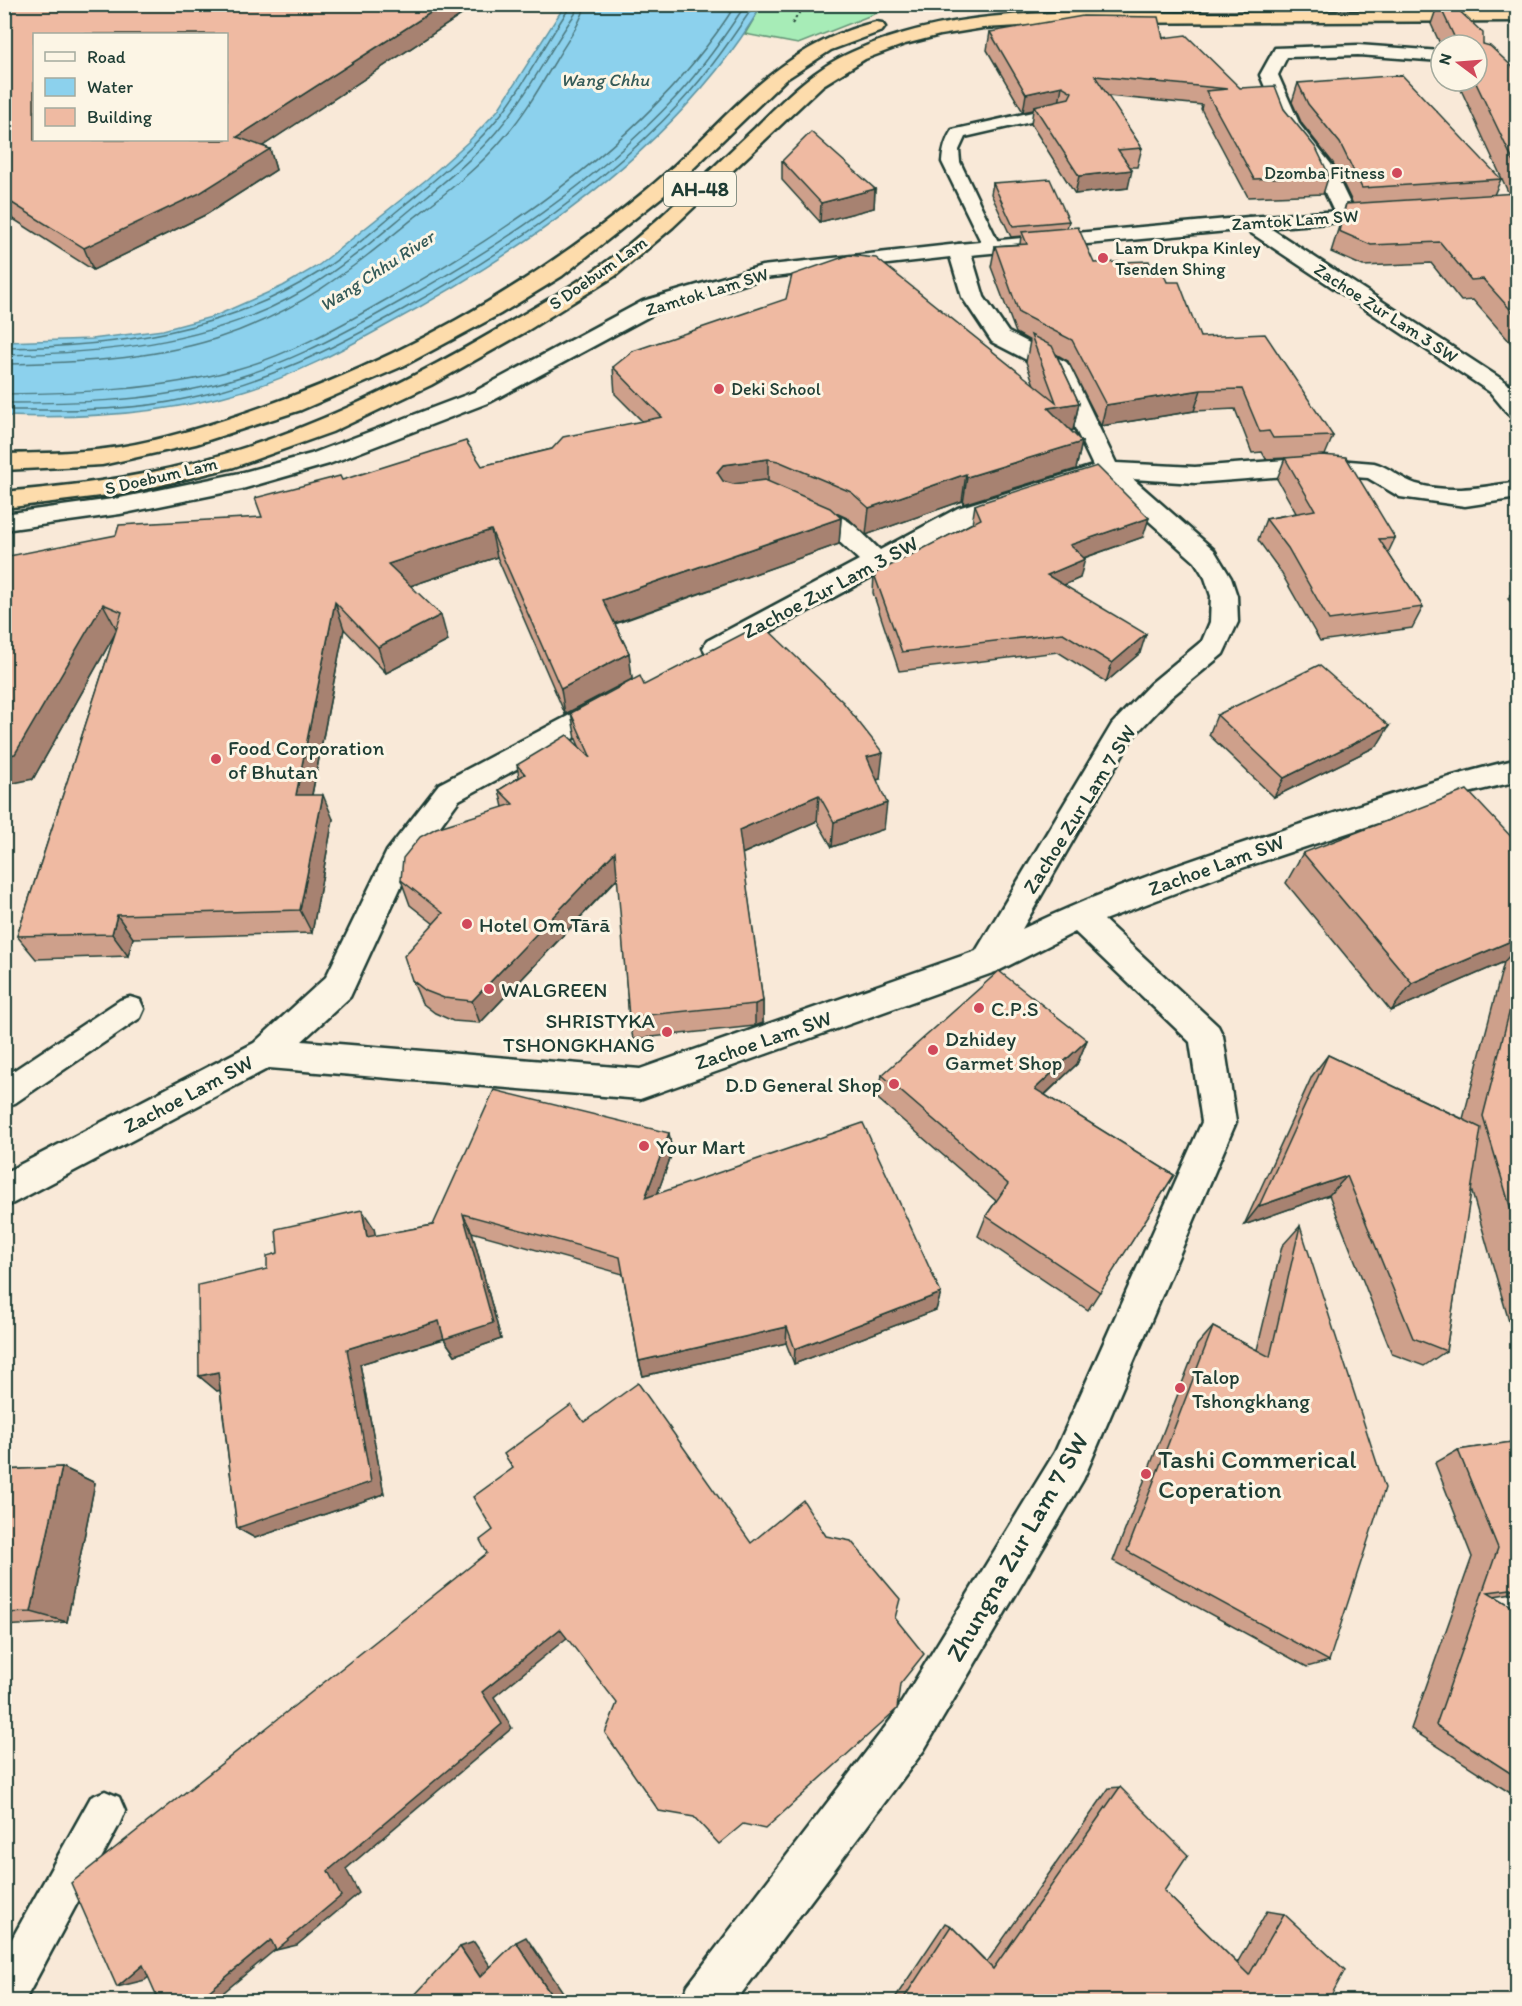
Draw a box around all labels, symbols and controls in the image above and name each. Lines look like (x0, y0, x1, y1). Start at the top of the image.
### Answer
legend (33, 33, 228, 141)
north arrow (1429, 33, 1489, 93)
text: Road (87, 46, 126, 68)
text: N (1434, 51, 1456, 67)
water label: Wang Chhu (561, 69, 650, 91)
text: Water (87, 76, 133, 98)
text: Building (87, 106, 153, 128)
place label: Dzomba Fitness (1264, 162, 1385, 184)
marker: Dzomba Fitness (1390, 166, 1404, 180)
road number: AH-48 (664, 172, 736, 206)
street label: Zamtok Lam SW (1231, 205, 1359, 235)
water label: Wang Chhu River (316, 225, 440, 316)
street label: S Doebum Lam (545, 231, 651, 315)
place label: Lam Drukpa Kinley Tsenden Shing (1115, 237, 1261, 280)
marker: Lam Drukpa Kinley Tsenden Shing (1096, 251, 1110, 265)
street label: Zachoe Zur Lam 3 SW (1310, 258, 1462, 368)
street label: Zamtok Lam SW (643, 263, 771, 321)
place label: Deki School (731, 378, 821, 400)
marker: Deki School (712, 382, 726, 396)
street label: S Doebum Lam (103, 452, 219, 500)
street label: Zachoe Zur Lam 3 SW (738, 530, 922, 644)
street label: Zachoe Zur Lam 7 SW (1017, 720, 1141, 898)
place label: Food Corporation of Bhutan (228, 735, 384, 784)
marker: Food Corporation of Bhutan (209, 752, 223, 766)
street label: Zachoe Lam SW (1145, 829, 1287, 901)
place label: Hotel Om Tārā (479, 912, 610, 937)
marker: Hotel Om Tārā (460, 917, 474, 931)
place label: WALGREEN (501, 977, 608, 1002)
marker: WALGREEN (482, 982, 496, 996)
place label: C.P.S (991, 996, 1039, 1021)
marker: C.P.S (972, 1001, 986, 1015)
street label: Zachoe Lam SW (691, 1005, 835, 1075)
place label: SHRISTYKA TSHONGKHANG (503, 1008, 656, 1057)
marker: SHRISTYKA TSHONGKHANG (660, 1025, 674, 1039)
place label: Dzhidey Garmet Shop (945, 1026, 1062, 1075)
marker: Dzhidey Garmet Shop (926, 1043, 940, 1057)
street label: Zachoe Lam SW (119, 1049, 257, 1139)
place label: D.D General Shop (725, 1072, 882, 1097)
marker: D.D General Shop (887, 1077, 901, 1091)
place label: Your Mart (656, 1134, 746, 1159)
marker: Your Mart (637, 1139, 651, 1153)
place label: Talop Tshongkhang (1192, 1364, 1310, 1413)
marker: Talop Tshongkhang (1173, 1381, 1187, 1395)
street label: Zhungna Zur Lam 7 SW (938, 1427, 1096, 1667)
place label: Tashi Commerical Coperation (1158, 1443, 1357, 1505)
marker: Tashi Commerical Coperation (1139, 1467, 1153, 1481)

